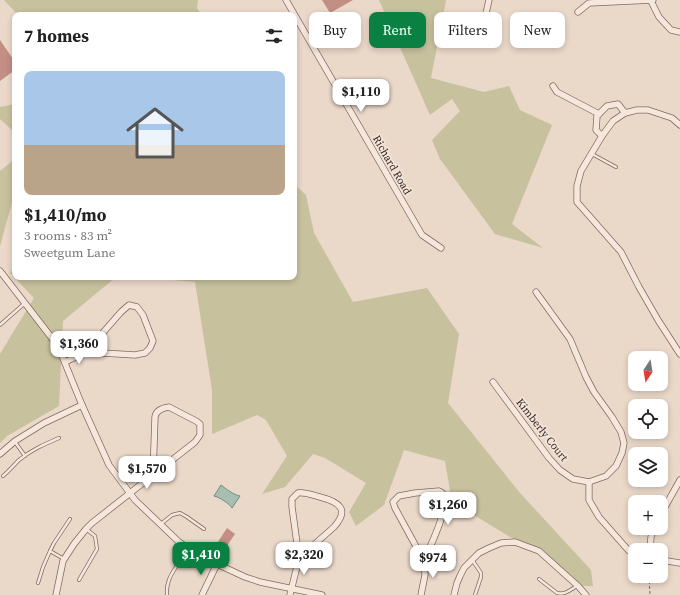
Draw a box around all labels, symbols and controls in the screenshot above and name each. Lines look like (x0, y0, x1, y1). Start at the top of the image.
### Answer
chip: Buy (309, 12, 361, 48)
chip: Rent (369, 12, 426, 48)
chip: Filters (434, 12, 502, 48)
chip: New (510, 12, 565, 48)
text: 7 homes (24, 24, 89, 48)
icon: filters (263, 25, 285, 47)
pin: $1,110 (328, 79, 394, 113)
text: $1,110 (341, 83, 381, 100)
icon: home (119, 97, 191, 169)
street label: Richard Road (369, 133, 415, 198)
text: $1,410/mo (24, 203, 106, 227)
text: 3 rooms · 83 m² (24, 227, 112, 244)
text: Sweetgum Lane (24, 244, 115, 261)
pin: $1,360 (46, 331, 112, 365)
text: $1,360 (59, 335, 99, 352)
north arrow (628, 351, 668, 391)
map controls (628, 351, 668, 583)
street label: Kimberly Court (513, 395, 572, 465)
button: locate (628, 399, 668, 439)
button: layers (628, 447, 668, 487)
pin: $1,570 (114, 456, 180, 490)
text: $1,570 (127, 460, 167, 477)
pin: $1,260 (415, 492, 481, 526)
button: + (628, 495, 668, 535)
text: $1,260 (428, 496, 468, 513)
pin: $1,410 (168, 542, 234, 576)
pin: $2,320 (271, 542, 337, 576)
button: − (628, 543, 668, 583)
pin: $974 (409, 545, 457, 579)
text: $1,410 (181, 546, 221, 563)
text: $2,320 (284, 546, 324, 563)
text: $974 (419, 549, 447, 566)

